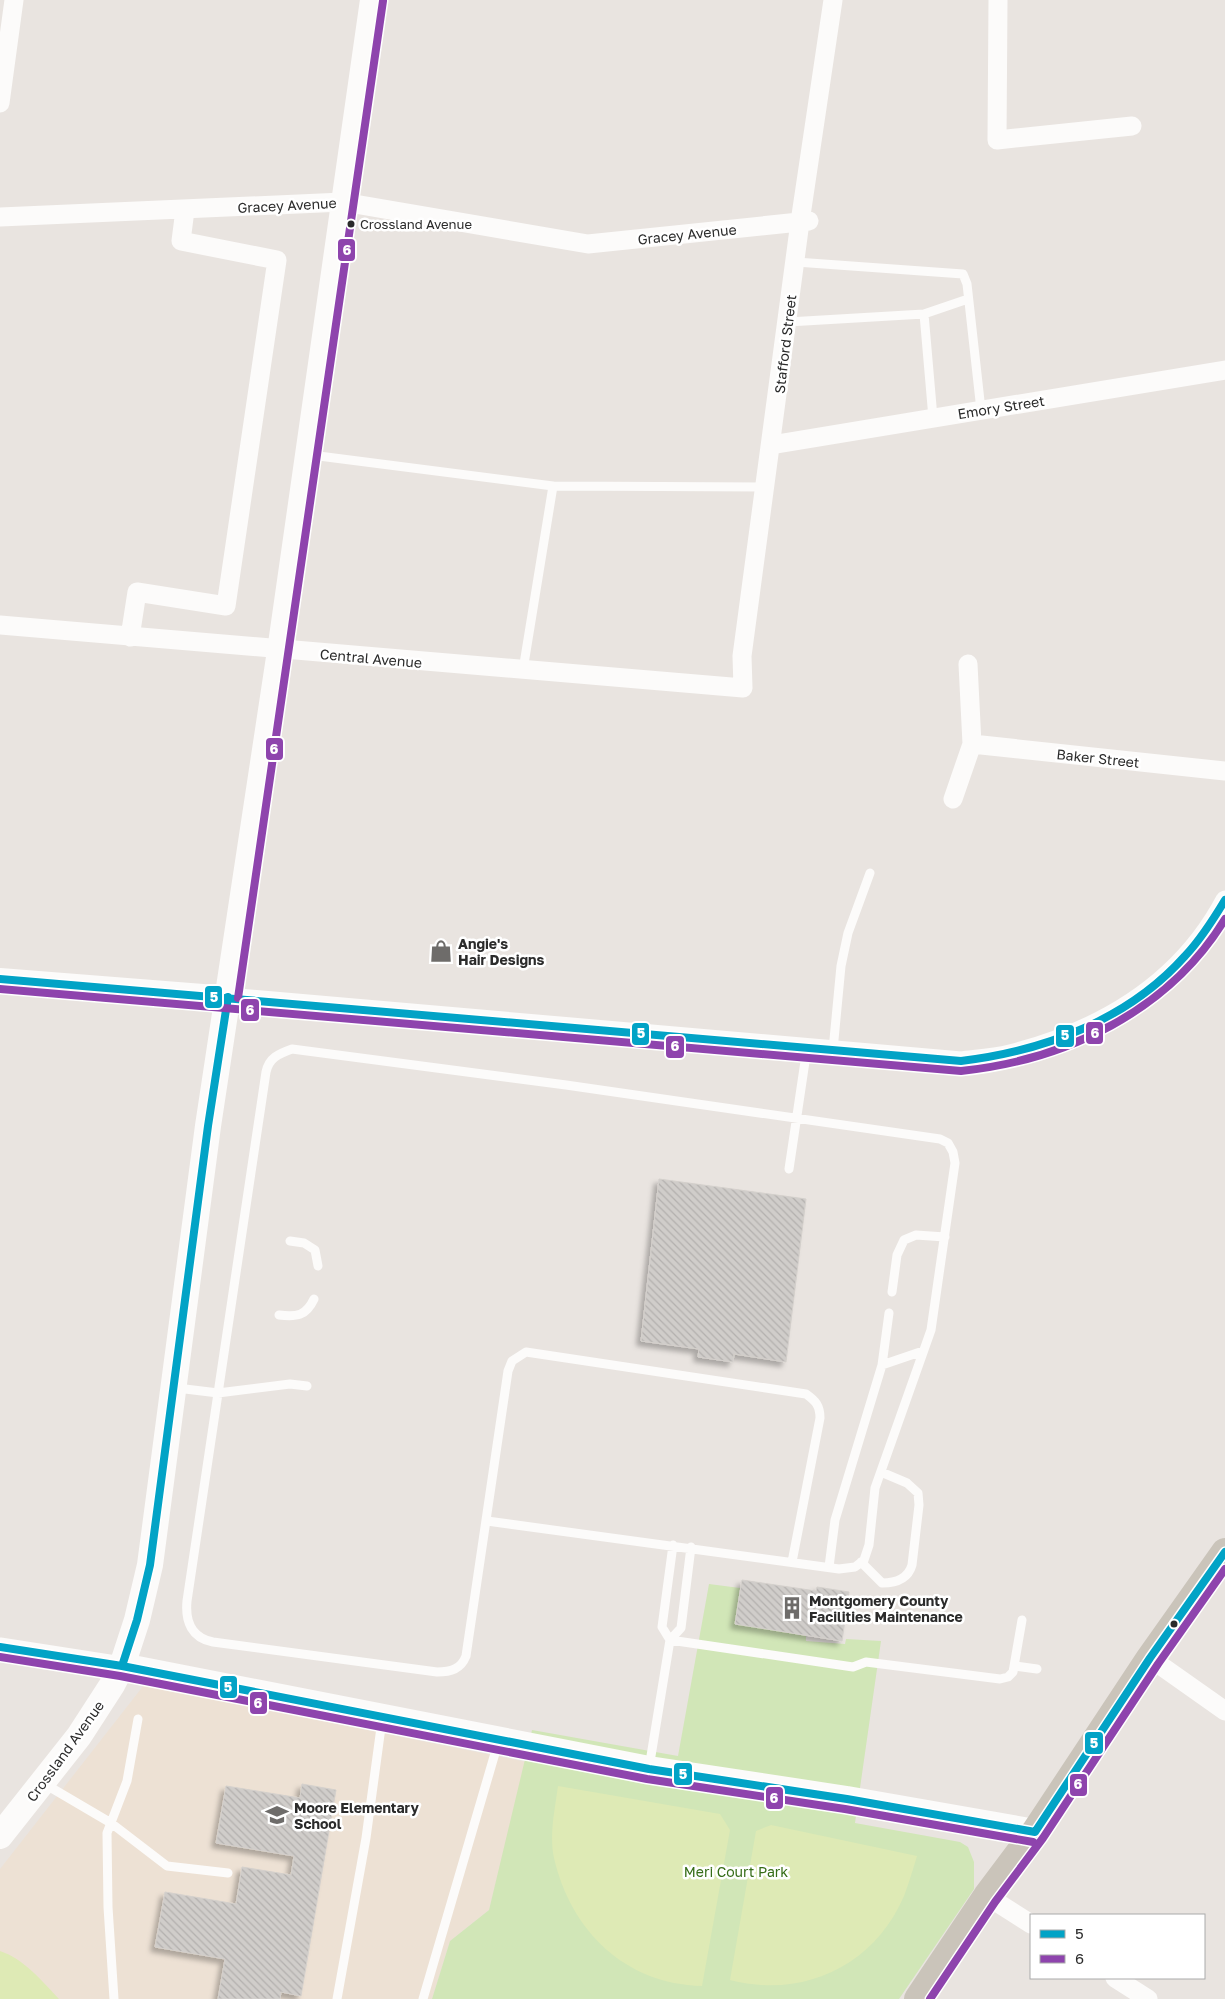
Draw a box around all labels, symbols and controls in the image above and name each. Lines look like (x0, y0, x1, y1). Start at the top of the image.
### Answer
street label: Gracey Avenue (237, 194, 337, 216)
place label: Crossland Avenue (360, 216, 472, 232)
marker: Crossland Avenue (346, 219, 356, 229)
street label: Gracey Avenue (637, 220, 737, 248)
line badge: 6 (337, 238, 356, 262)
text: 6 (343, 241, 352, 258)
street label: Stafford Street (770, 293, 800, 395)
street label: Emory Street (956, 392, 1046, 422)
street label: Central Avenue (319, 645, 423, 671)
line badge: 6 (265, 737, 284, 761)
text: 6 (270, 740, 279, 757)
street label: Baker Street (1056, 745, 1140, 771)
place label: Angie's Hair Designs (458, 935, 545, 968)
shop icon: Angie's Hair Designs (428, 938, 454, 964)
line badge: 5 (204, 985, 223, 1009)
text: 5 (210, 988, 219, 1005)
line badge: 6 (240, 998, 260, 1022)
text: 6 (246, 1001, 255, 1018)
line badge: 6 (1085, 1021, 1104, 1045)
line badge: 5 (631, 1022, 650, 1046)
text: 5 (637, 1024, 646, 1041)
line badge: 5 (1055, 1024, 1075, 1048)
text: 6 (1091, 1024, 1100, 1041)
text: 5 (1061, 1026, 1070, 1043)
line badge: 6 (665, 1035, 685, 1059)
text: 6 (671, 1037, 680, 1054)
place label: Montgomery County Facilities Maintenance (809, 1592, 963, 1625)
building icon: Montgomery County Facilities Maintenance (779, 1595, 805, 1621)
unlabelled marker (1169, 1619, 1179, 1629)
line badge: 5 (219, 1675, 238, 1699)
text: 5 (224, 1678, 233, 1695)
line badge: 6 (249, 1691, 268, 1715)
text: 6 (254, 1694, 263, 1711)
street label: Crossland Avenue (23, 1697, 107, 1805)
line badge: 5 (1084, 1731, 1104, 1755)
text: 5 (1090, 1734, 1099, 1751)
line badge: 5 (673, 1762, 693, 1786)
text: 5 (679, 1765, 688, 1782)
line badge: 6 (1069, 1773, 1088, 1797)
text: 6 (1074, 1775, 1083, 1792)
line badge: 6 (765, 1786, 784, 1810)
text: 6 (770, 1789, 779, 1806)
place label: Moore Elementary School (294, 1799, 419, 1832)
school or university icon: Moore Elementary School (264, 1802, 290, 1828)
park label: Meri Court Park (684, 1863, 788, 1880)
legend (1030, 1914, 1205, 1979)
text: 5 (1075, 1924, 1084, 1942)
text: 6 (1075, 1949, 1084, 1967)

